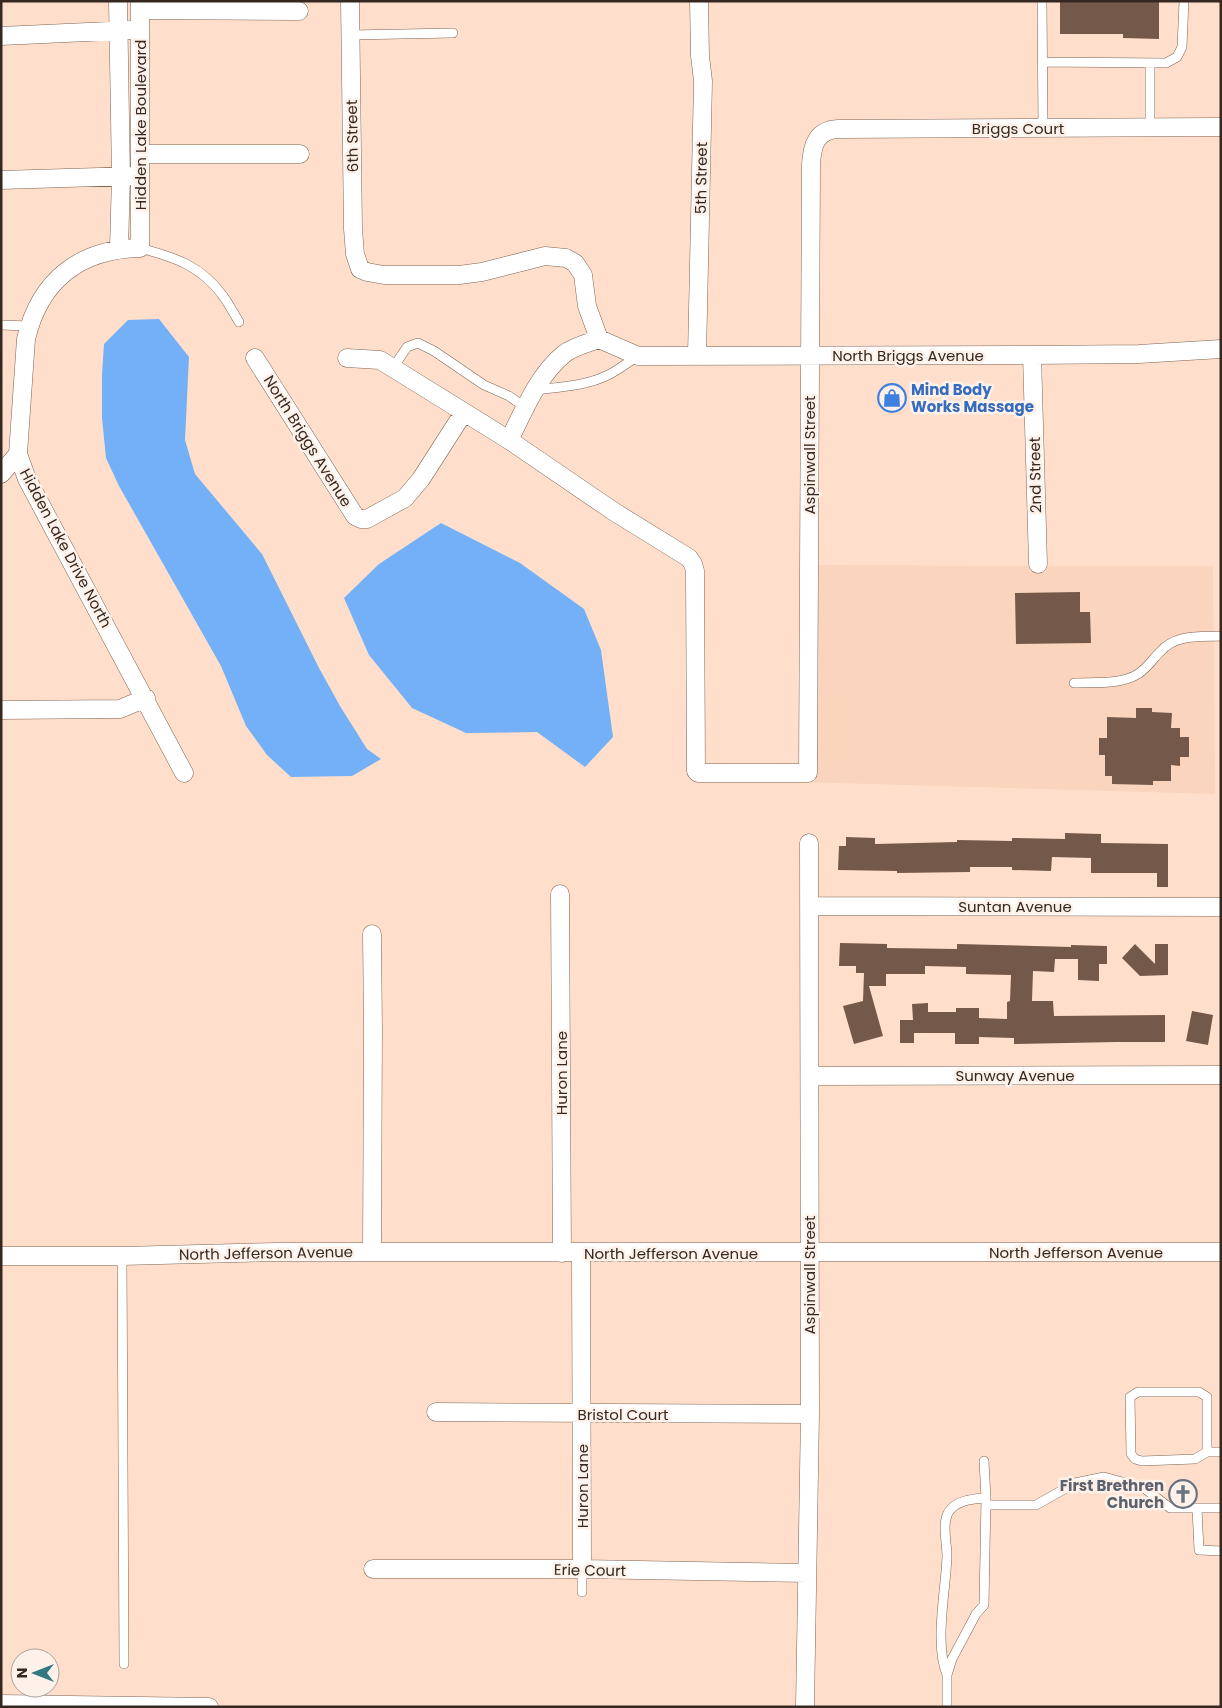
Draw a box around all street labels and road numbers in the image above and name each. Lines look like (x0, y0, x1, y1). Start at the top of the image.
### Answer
street label: Hidden Lake Boulevard (130, 40, 151, 210)
street label: 6th Street (341, 100, 363, 172)
street label: Briggs Court (972, 118, 1064, 139)
street label: 5th Street (690, 142, 712, 214)
street label: North Briggs Avenue (832, 345, 984, 366)
street label: North Briggs Avenue (259, 371, 357, 511)
street label: Aspinwall Street (799, 395, 820, 515)
street label: 2nd Street (1024, 437, 1046, 513)
street label: Hidden Lake Drive North (15, 465, 117, 631)
street label: Suntan Avenue (958, 896, 1072, 917)
street label: Huron Lane (551, 1031, 572, 1115)
street label: Sunway Avenue (955, 1065, 1075, 1086)
street label: Aspinwall Street (799, 1215, 820, 1335)
street label: North Jefferson Avenue (179, 1241, 353, 1265)
street label: North Jefferson Avenue (989, 1242, 1163, 1263)
street label: North Jefferson Avenue (584, 1243, 758, 1264)
street label: Bristol Court (578, 1404, 668, 1425)
street label: Huron Lane (572, 1444, 593, 1528)
street label: Erie Court (554, 1559, 626, 1581)

